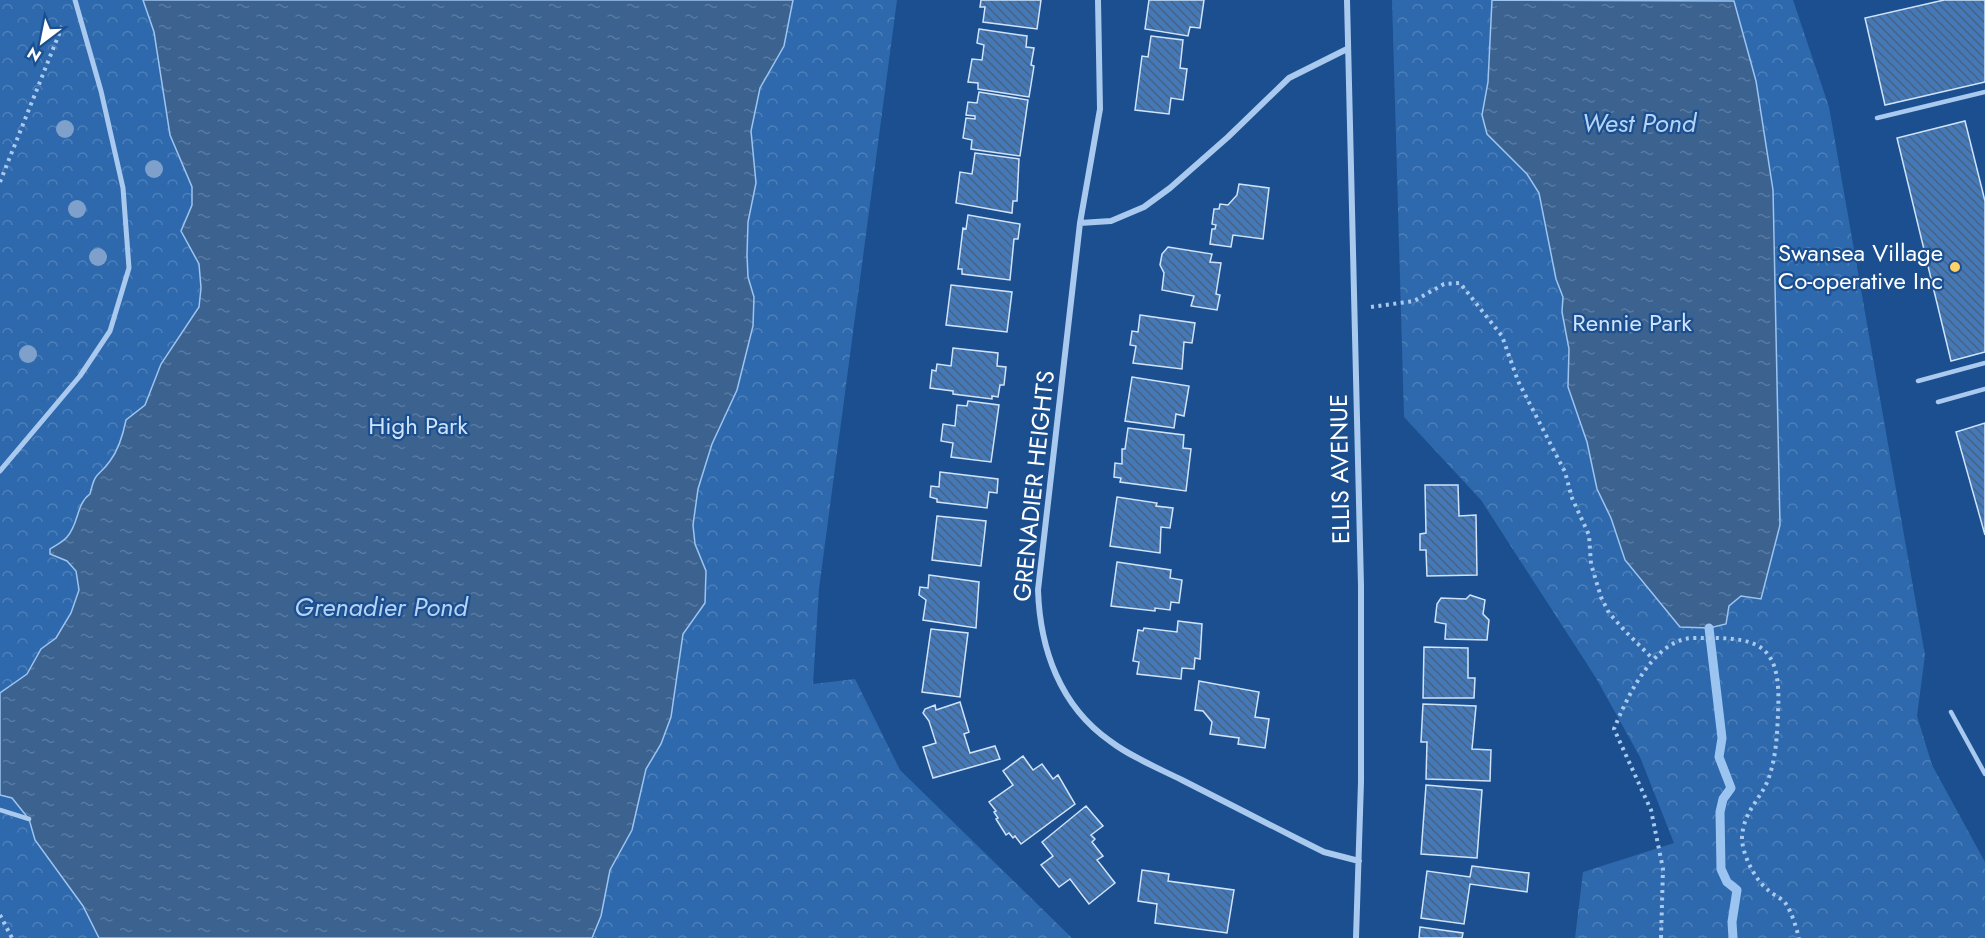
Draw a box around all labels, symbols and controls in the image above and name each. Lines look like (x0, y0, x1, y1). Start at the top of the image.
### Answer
north arrow (12, 12, 72, 72)
text: N (23, 41, 46, 67)
water label: West Pond (1582, 104, 1698, 142)
place label: Swansea Village Co-operative Inc (1778, 235, 1943, 298)
marker: Swansea Village Co-operative Inc (1948, 260, 1962, 274)
park label: Rennie Park (1572, 305, 1692, 340)
street label: GRENADIER HEIGHTS (1004, 369, 1063, 603)
street label: ELLIS AVENUE (1321, 394, 1358, 544)
park label: High Park (368, 408, 468, 443)
water label: Grenadier Pond (294, 588, 469, 626)

